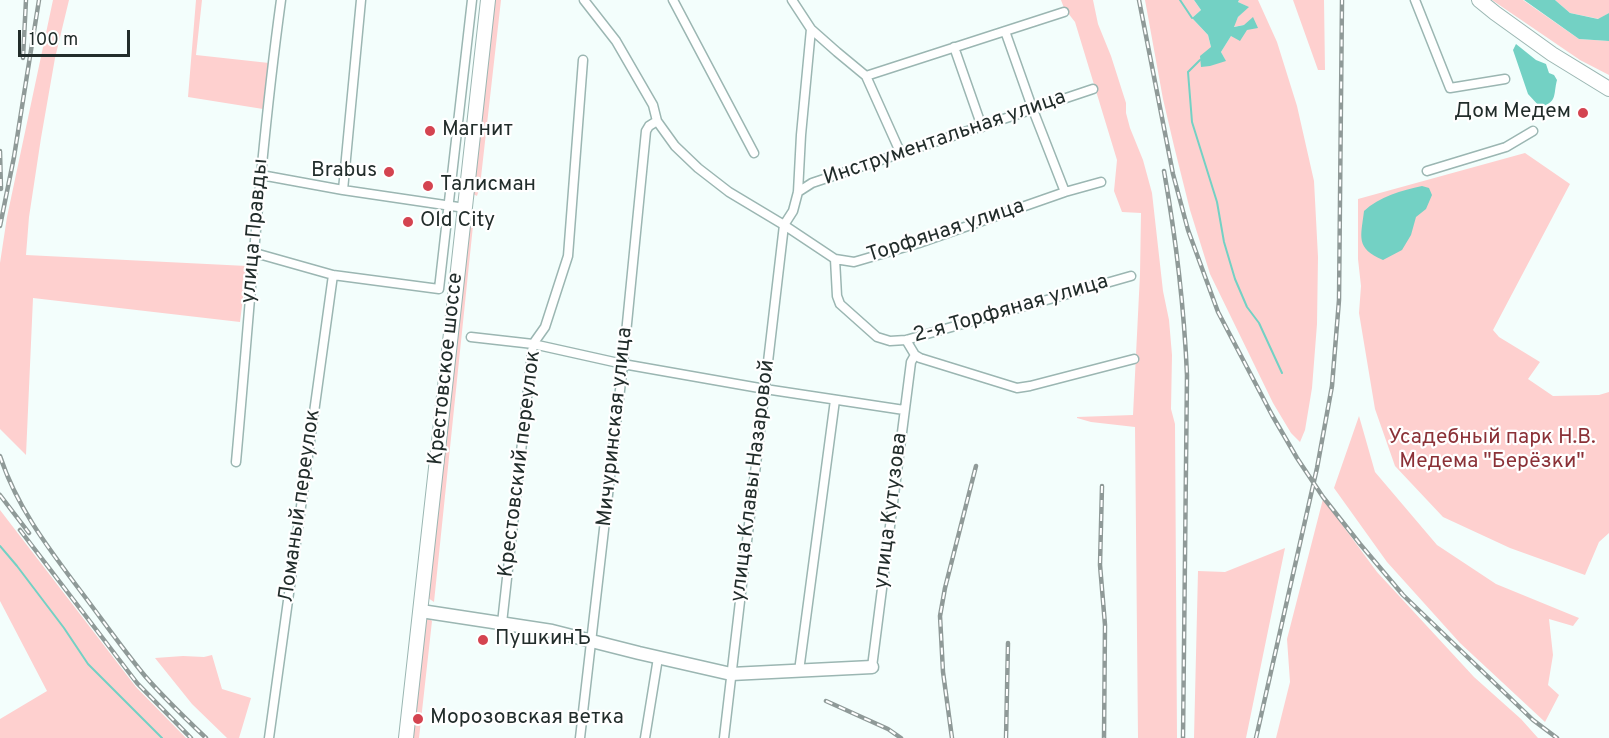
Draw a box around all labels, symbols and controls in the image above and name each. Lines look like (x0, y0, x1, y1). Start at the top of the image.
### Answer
scale bar (21, 18, 134, 56)
text: 100 m (29, 29, 78, 52)
street label: Инструментальная улица (821, 86, 1069, 192)
place label: Дом Медем (1454, 100, 1571, 126)
marker: Дом Медем (1576, 106, 1590, 120)
place label: Магнит (442, 118, 513, 144)
marker: Магнит (423, 124, 437, 138)
street label: улица Правды (237, 158, 275, 304)
place label: Brabus (311, 159, 377, 185)
marker: Brabus (382, 165, 396, 179)
place label: Талисман (440, 173, 536, 199)
marker: Талисман (421, 179, 435, 193)
street label: Торфяная улица (864, 195, 1028, 269)
place label: Old City (420, 209, 495, 235)
marker: Old City (401, 215, 415, 229)
street label: 2-я Торфяная улица (911, 270, 1111, 350)
street label: Крестовское шоссе (424, 272, 470, 466)
street label: Мичуринская улица (593, 326, 639, 528)
street label: Крестовский переулок (495, 349, 547, 579)
street label: улица Клавы Назаровой (727, 358, 781, 604)
street label: Ломаный переулок (275, 408, 327, 604)
park label: Усадебный парк Н.В. Медема "Берёзки" (1388, 426, 1596, 476)
street label: улица Кутузова (870, 432, 914, 590)
place label: ПушкинЪ (495, 627, 591, 653)
marker: ПушкинЪ (476, 633, 490, 647)
place label: Морозовская ветка (430, 706, 624, 732)
marker: Морозовская ветка (411, 712, 425, 726)

